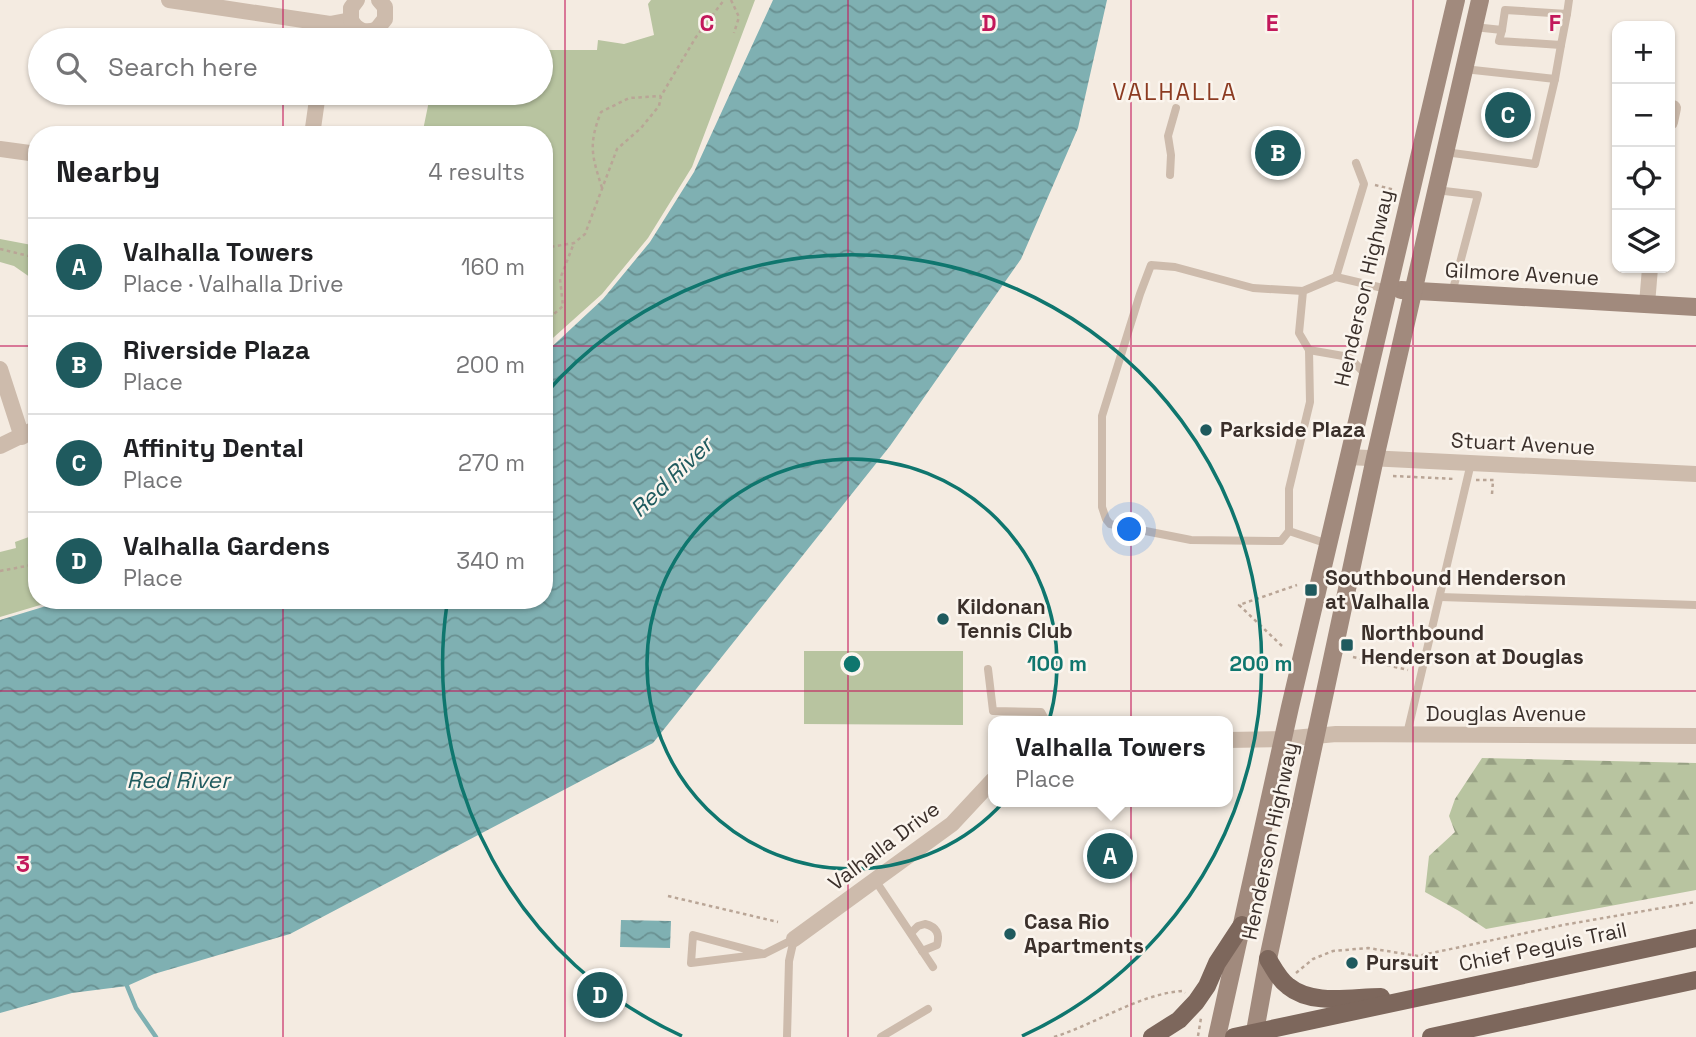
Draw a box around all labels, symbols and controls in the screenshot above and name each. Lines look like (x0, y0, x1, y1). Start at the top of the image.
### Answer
text: C (700, 8, 714, 38)
text: D (981, 8, 997, 38)
text: E (1266, 8, 1278, 38)
text: F (1549, 8, 1561, 38)
map controls (1612, 21, 1675, 273)
button: + (1612, 21, 1675, 84)
search box (28, 28, 553, 105)
icon: search (52, 48, 90, 86)
text: Search here (108, 50, 258, 84)
district label: VALHALLA (1112, 77, 1238, 107)
button: − (1612, 84, 1675, 147)
pin: C (1485, 89, 1531, 141)
pin: B (1255, 127, 1301, 179)
button: locate (1612, 147, 1675, 210)
text: Nearby (56, 152, 160, 191)
text: 4 results (428, 157, 525, 187)
street label: Henderson Highway (1328, 187, 1399, 389)
button: layers (1612, 210, 1675, 273)
text: Valhalla Towers (123, 235, 314, 269)
text: A (72, 252, 86, 282)
text: 160 m (461, 252, 525, 282)
street label: Gilmore Avenue (1444, 256, 1600, 291)
text: Place · Valhalla Drive (123, 269, 344, 299)
text: Riverside Plaza (123, 333, 310, 367)
text: B (71, 350, 87, 380)
text: 200 m (456, 350, 525, 380)
text: Place (123, 367, 183, 397)
place label: Parkside Plaza (1220, 416, 1365, 443)
marker: Parkside Plaza (1198, 422, 1214, 438)
street label: Stuart Avenue (1450, 426, 1596, 461)
water label: Red River (623, 429, 720, 524)
text: Affinity Dental (123, 431, 304, 465)
text: C (72, 448, 86, 478)
text: 270 m (458, 448, 525, 478)
text: Place (123, 465, 183, 495)
your location (1112, 512, 1146, 546)
text: Valhalla Gardens (123, 529, 330, 563)
text: D (71, 546, 87, 576)
text: 340 m (456, 546, 525, 576)
text: Place (123, 563, 183, 593)
place label: Southbound Henderson at Valhalla (1325, 564, 1566, 615)
marker: Southbound Henderson at Valhalla (1303, 582, 1319, 598)
place label: Kildonan Tennis Club (957, 593, 1073, 644)
marker: Kildonan Tennis Club (935, 611, 951, 627)
place label: Northbound Henderson at Douglas (1361, 619, 1584, 670)
marker: Northbound Henderson at Douglas (1339, 637, 1355, 653)
text: 100 m (1027, 650, 1087, 677)
text: 200 m (1230, 650, 1292, 677)
centre of rings (840, 652, 864, 676)
street label: Douglas Avenue (1426, 700, 1586, 727)
popup (988, 716, 1233, 807)
text: Valhalla Towers (1015, 730, 1206, 764)
street label: Henderson Highway (1235, 740, 1304, 942)
text: Place (1015, 764, 1075, 794)
water label: Red River (126, 765, 232, 795)
street label: Valhalla Drive (823, 795, 945, 896)
pin: A (1087, 830, 1133, 882)
text: 3 (16, 849, 30, 879)
place label: Casa Rio Apartments (1024, 908, 1144, 959)
street label: Chief Peguis Trail (1456, 916, 1629, 977)
marker: Casa Rio Apartments (1002, 926, 1018, 942)
place label: Pursuit (1366, 949, 1439, 976)
marker: Pursuit (1344, 955, 1360, 971)
pin: D (577, 969, 623, 1021)

